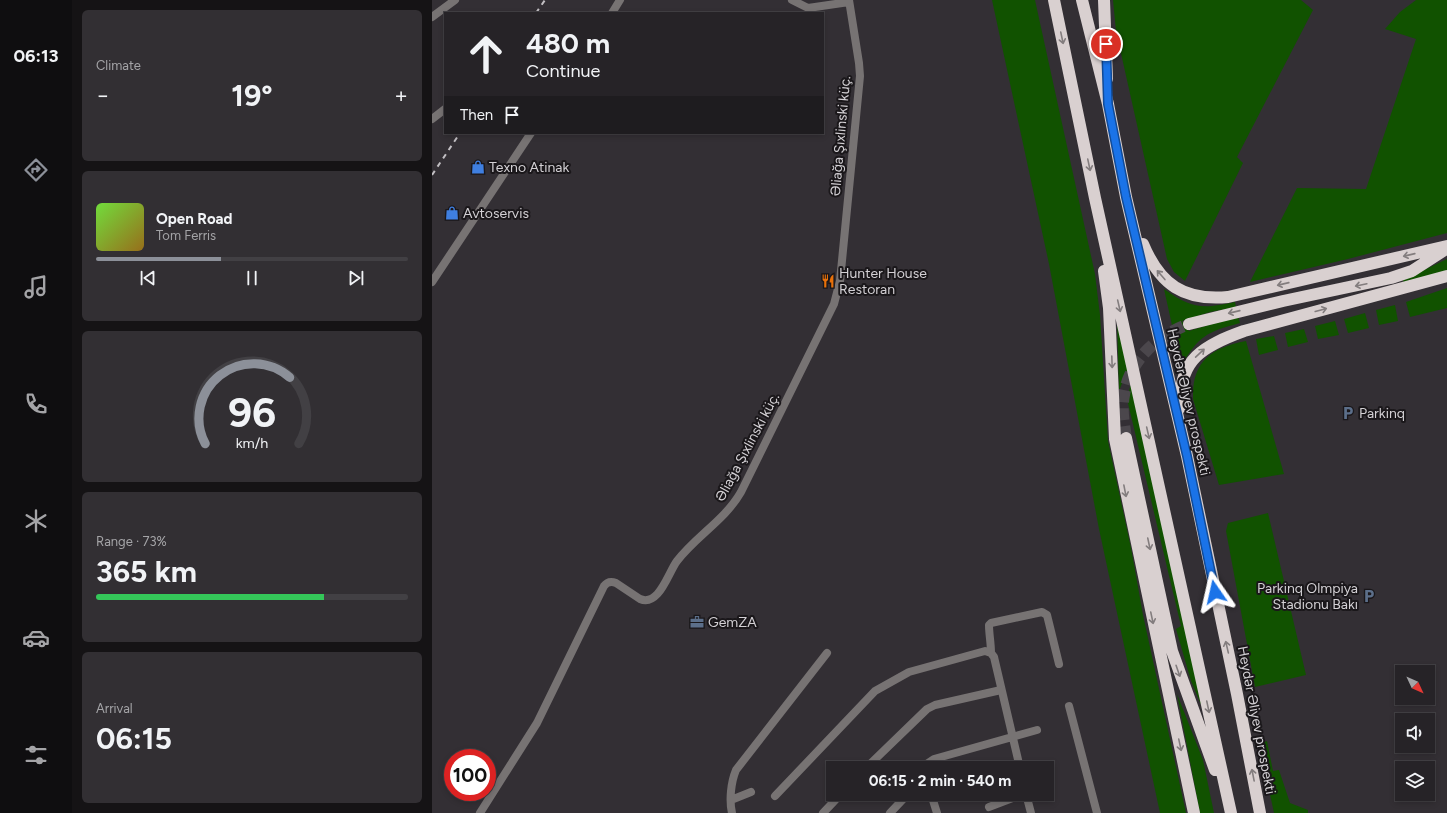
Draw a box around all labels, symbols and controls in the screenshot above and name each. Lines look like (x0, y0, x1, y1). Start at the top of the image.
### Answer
text: 480 m (526, 26, 610, 60)
pin (1089, 27, 1123, 61)
icon: ahead (460, 28, 512, 80)
one-way arrow (1058, 31, 1066, 44)
icon: arrive (1095, 33, 1117, 55)
text: 06:13 (13, 45, 59, 67)
text: Climate (96, 58, 141, 73)
text: Continue (526, 60, 600, 82)
street label: Əliağa Şıxlinski küç. (827, 75, 854, 197)
text: 19° (231, 77, 273, 114)
text: − (96, 82, 110, 109)
text: + (394, 82, 408, 109)
icon: arrive (501, 104, 523, 126)
text: Then (460, 106, 493, 124)
icon: directions (22, 156, 50, 184)
one-way arrow (1085, 158, 1093, 171)
shop icon: Texno Atinak (470, 159, 486, 175)
place label: Texno Atinak (489, 159, 569, 176)
shop icon: Avtoservis (444, 205, 460, 221)
place label: Avtoservis (463, 205, 529, 222)
text: Open Road (156, 210, 233, 228)
text: Tom Ferris (156, 228, 216, 243)
one-way arrow (1403, 251, 1416, 259)
place label: Hunter House Restoran (839, 265, 927, 298)
icon: previous (137, 267, 159, 289)
icon: pause (241, 267, 263, 289)
icon: next (345, 267, 367, 289)
one-way arrow (1157, 269, 1166, 280)
icon: music (22, 273, 50, 301)
restaurant icon: Hunter House Restoran (820, 273, 836, 289)
one-way arrow (1276, 281, 1289, 289)
one-way arrow (1355, 281, 1368, 289)
one-way arrow (1116, 299, 1124, 312)
one-way arrow (1315, 306, 1328, 314)
one-way arrow (1227, 309, 1240, 317)
street label: Heydər Əliyev prospekti (1163, 327, 1214, 477)
one-way arrow (1195, 348, 1205, 358)
one-way arrow (1108, 355, 1116, 368)
text: 96 (228, 387, 276, 437)
icon: phone (22, 390, 50, 418)
street label: Əliağa Şıxlinski küç. (712, 390, 783, 504)
parking icon: Parkinq (1340, 405, 1356, 421)
place label: Parkinq (1359, 405, 1405, 422)
one-way arrow (1144, 426, 1152, 439)
text: km/h (236, 434, 268, 452)
one-way arrow (1121, 484, 1129, 497)
icon: climate (22, 507, 50, 535)
text: Range · 73% (96, 534, 167, 549)
one-way arrow (1145, 537, 1153, 550)
text: 365 km (96, 553, 197, 590)
position arrow (1194, 571, 1236, 613)
place label: Parkinq Olmpiya Stadionu Bakı (1257, 580, 1358, 613)
parking icon: Parkinq Olmpiya Stadionu Bakı (1361, 588, 1377, 604)
one-way arrow (1149, 611, 1157, 624)
office icon: GemZA (689, 614, 705, 630)
place label: GemZA (708, 614, 757, 631)
icon: car (22, 624, 50, 652)
one-way arrow (1222, 641, 1230, 654)
street label: Heydər Əliyev prospekti (1234, 645, 1279, 796)
one-way arrow (1175, 664, 1183, 676)
north arrow (1395, 665, 1435, 705)
map controls (1395, 665, 1435, 801)
one-way arrow (1204, 700, 1212, 713)
text: Arrival (96, 701, 133, 716)
button: sound (1395, 713, 1435, 753)
text: 06:15 (96, 720, 172, 757)
one-way arrow (1176, 738, 1184, 751)
icon: filters (22, 741, 50, 769)
speed limit sign: 100 (444, 749, 496, 801)
button: layers (1395, 761, 1435, 801)
one-way arrow (1248, 769, 1256, 782)
text: 06:15 · 2 min · 540 m (869, 772, 1011, 790)

